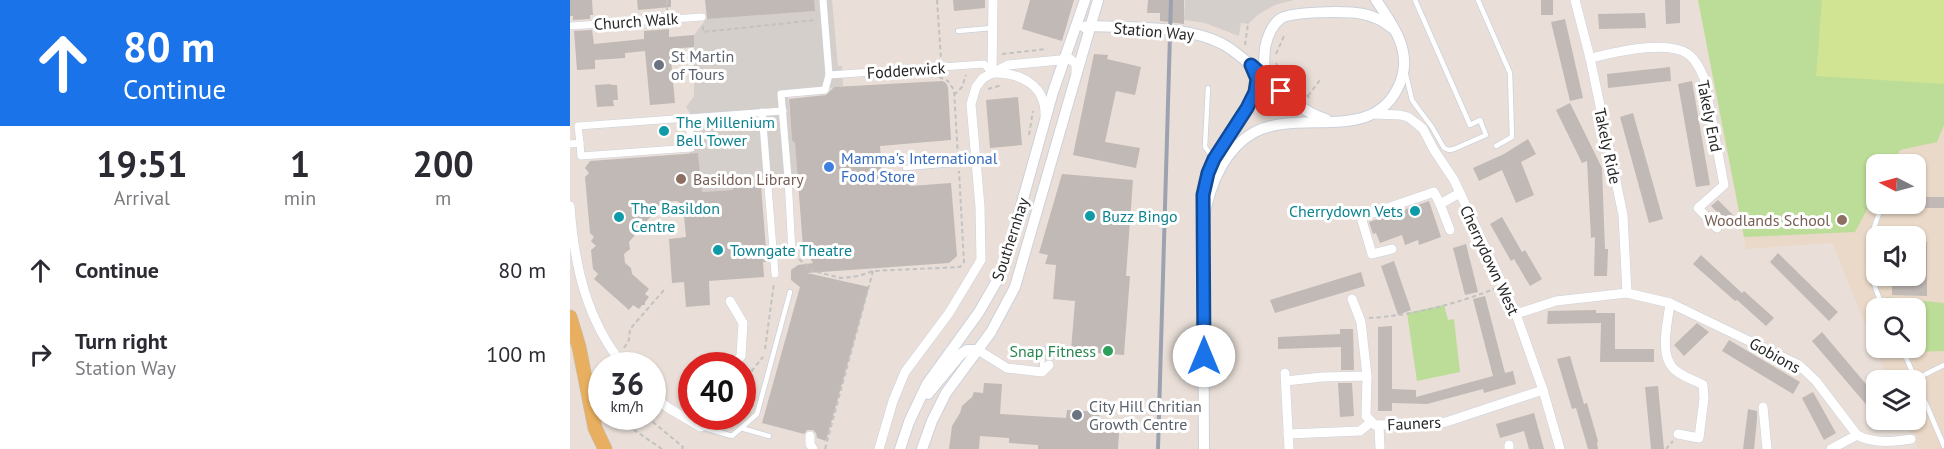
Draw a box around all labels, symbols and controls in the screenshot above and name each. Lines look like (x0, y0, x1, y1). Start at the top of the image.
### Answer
street label: Church Walk (593, 8, 679, 34)
street label: Station Way (1113, 18, 1196, 45)
text: 80 m (123, 19, 215, 74)
icon: ahead (24, 24, 102, 102)
place label: St Martin of Tours (671, 46, 734, 84)
street label: Fodderwick (866, 57, 946, 83)
marker: St Martin of Tours (652, 58, 666, 72)
pin (1255, 65, 1306, 116)
text: Continue (123, 72, 226, 106)
icon: arrive (1264, 74, 1297, 107)
street label: Takely End (1693, 79, 1727, 153)
street label: Takely Ride (1590, 106, 1626, 186)
place label: The Millenium Bell Tower (676, 112, 775, 150)
marker: The Millenium Bell Tower (657, 124, 671, 138)
text: 19:51 (96, 140, 188, 187)
text: 1 (290, 140, 310, 187)
text: 200 (413, 140, 474, 187)
place label: Mamma's International Food Store (841, 148, 998, 186)
north arrow (1866, 154, 1926, 214)
map controls (1866, 154, 1926, 430)
marker: Mamma's International Food Store (822, 160, 836, 174)
place label: Basildon Library (693, 169, 804, 189)
marker: Basildon Library (674, 172, 688, 186)
text: Arrival (114, 185, 170, 211)
text: min (284, 185, 316, 211)
text: m (435, 185, 451, 211)
street label: Southernhay (987, 194, 1033, 283)
place label: The Basildon Centre (631, 198, 720, 236)
place label: Cherrydown Vets (1289, 201, 1403, 221)
street label: Cherrydown West (1456, 202, 1524, 319)
marker: Cherrydown Vets (1408, 204, 1422, 218)
place label: Buzz Bingo (1102, 206, 1178, 226)
marker: Buzz Bingo (1083, 209, 1097, 223)
marker: The Basildon Centre (612, 210, 626, 224)
place label: Woodlands School (1704, 210, 1830, 230)
marker: Woodlands School (1835, 213, 1849, 227)
button: sound (1866, 226, 1926, 286)
place label: Towngate Theatre (730, 240, 852, 260)
marker: Towngate Theatre (711, 243, 725, 257)
icon: ahead (24, 254, 57, 287)
text: Continue (75, 256, 159, 284)
text: 80 m (498, 256, 546, 284)
button: search (1866, 298, 1926, 358)
position arrow (1172, 324, 1236, 388)
text: Turn right (75, 327, 167, 355)
street label: Gobions (1746, 333, 1804, 377)
icon: right (24, 338, 57, 371)
text: 100 m (486, 340, 546, 368)
place label: Snap Fitness (1010, 341, 1096, 361)
marker: Snap Fitness (1101, 344, 1115, 358)
speed limit sign: 40 (678, 352, 756, 430)
text: Station Way (75, 355, 176, 381)
text: 36 (610, 364, 644, 403)
button: layers (1866, 370, 1926, 430)
place label: City Hill Chritian Growth Centre (1089, 396, 1202, 434)
text: km/h (611, 397, 643, 416)
marker: City Hill Chritian Growth Centre (1070, 408, 1084, 422)
street label: Fauners (1387, 412, 1442, 434)

